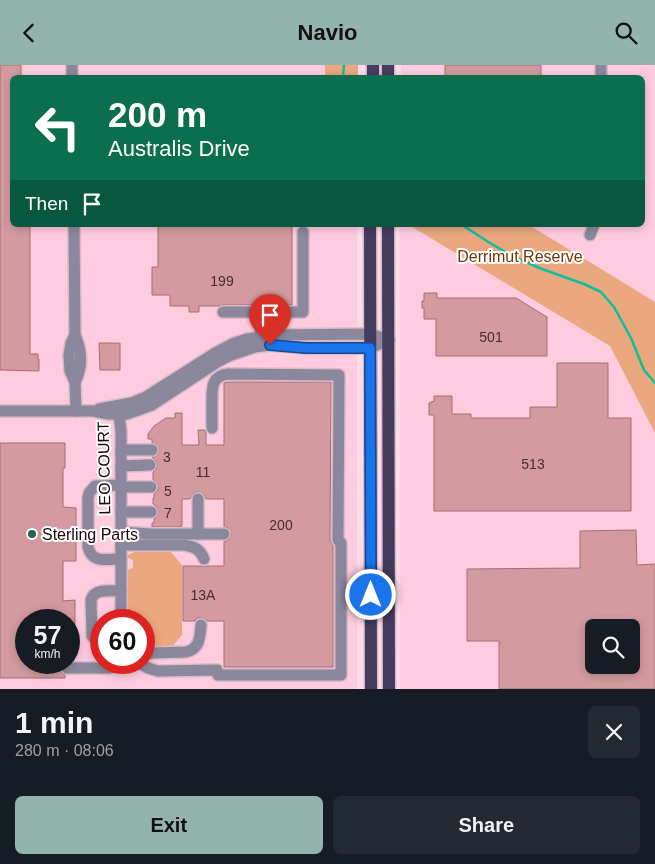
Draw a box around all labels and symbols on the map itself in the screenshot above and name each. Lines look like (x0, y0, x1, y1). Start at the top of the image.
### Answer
park label: Derrimut Reserve (457, 248, 583, 265)
house number: 199 (210, 273, 234, 289)
pin (249, 294, 291, 345)
house number: 501 (479, 329, 503, 345)
street label: LEO COURT (95, 421, 113, 515)
house number: 3 (163, 449, 171, 465)
house number: 513 (521, 456, 545, 472)
house number: 11 (196, 464, 210, 480)
house number: 5 (164, 483, 172, 499)
house number: 7 (164, 505, 172, 521)
house number: 200 (269, 517, 293, 533)
place label: Sterling Parts (42, 526, 138, 543)
marker: Sterling Parts (26, 528, 38, 540)
position arrow (344, 568, 396, 620)
house number: 13A (191, 587, 216, 603)
speed limit sign: 60 (90, 609, 155, 674)

